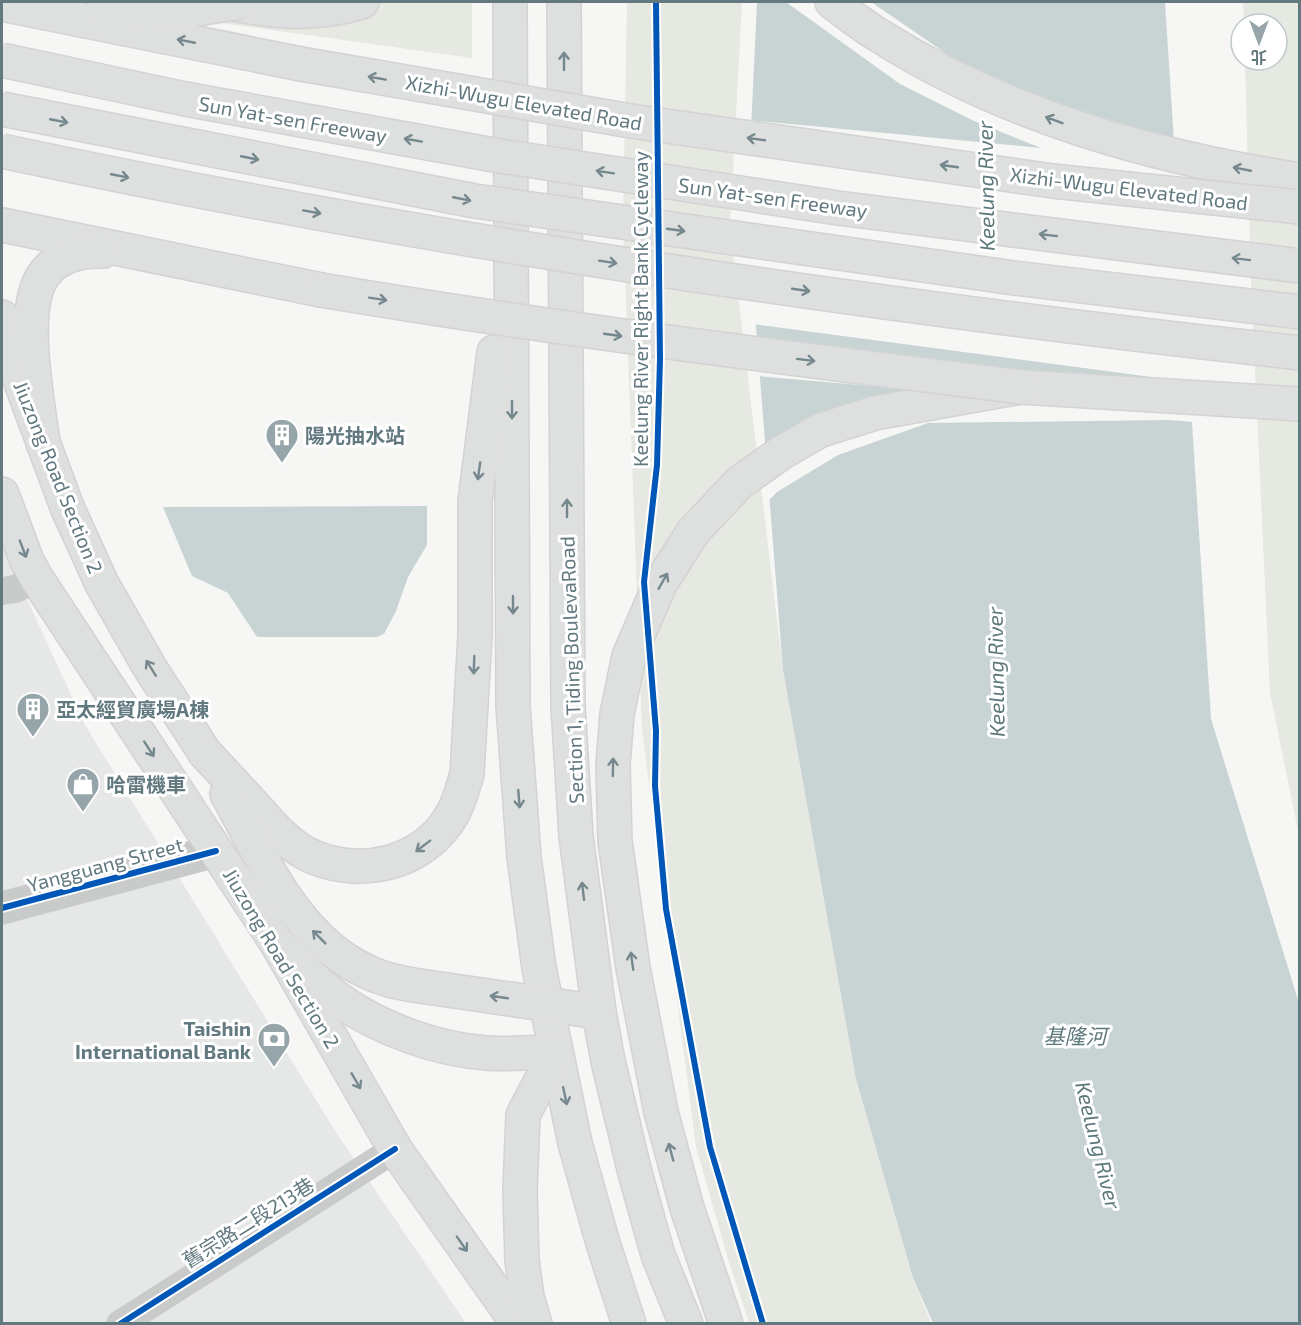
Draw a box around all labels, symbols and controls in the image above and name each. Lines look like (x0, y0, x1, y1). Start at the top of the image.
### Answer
north arrow (1229, 12, 1289, 72)
one-way arrow (176, 35, 196, 46)
text: 北 (1251, 48, 1267, 67)
one-way arrow (558, 51, 570, 71)
street label: Xizhi-Wugu Elevated Road (404, 69, 644, 135)
one-way arrow (368, 72, 388, 83)
street label: Sun Yat-sen Freeway (197, 91, 389, 147)
one-way arrow (1045, 113, 1064, 124)
one-way arrow (49, 116, 68, 127)
water label: Keelung River (971, 120, 999, 251)
one-way arrow (747, 133, 767, 144)
one-way arrow (404, 135, 423, 146)
street label: Keelung River Right Bank Cycleway (628, 151, 652, 467)
one-way arrow (240, 153, 259, 164)
one-way arrow (940, 161, 960, 172)
street label: Xizhi-Wugu Elevated Road (1009, 161, 1249, 215)
one-way arrow (1233, 163, 1252, 174)
one-way arrow (596, 167, 616, 178)
one-way arrow (110, 171, 130, 182)
street label: Sun Yat-sen Freeway (677, 172, 869, 222)
one-way arrow (452, 194, 472, 205)
one-way arrow (302, 207, 321, 218)
one-way arrow (666, 225, 685, 236)
one-way arrow (1039, 229, 1058, 240)
one-way arrow (1232, 254, 1252, 265)
one-way arrow (597, 257, 617, 268)
one-way arrow (790, 285, 810, 296)
one-way arrow (368, 294, 388, 305)
one-way arrow (602, 329, 622, 340)
one-way arrow (796, 355, 815, 366)
street label: Jiuzong Road Section 2 (9, 377, 109, 577)
one-way arrow (506, 399, 518, 419)
building icon: 陽光抽水站 (264, 417, 300, 464)
place label: 陽光抽水站 (305, 423, 405, 447)
one-way arrow (473, 460, 484, 480)
one-way arrow (561, 498, 573, 518)
street label: Section 1, Tiding BoulevaRoad (554, 536, 588, 804)
one-way arrow (18, 539, 29, 558)
one-way arrow (657, 573, 669, 590)
one-way arrow (507, 594, 519, 614)
water label: Keelung River (981, 606, 1009, 737)
one-way arrow (468, 655, 479, 675)
one-way arrow (144, 660, 156, 677)
building icon: 亞太經貿廣場A棟 (15, 691, 51, 738)
place label: 亞太經貿廣場A棟 (56, 697, 209, 721)
one-way arrow (144, 740, 156, 757)
one-way arrow (607, 758, 619, 777)
shop icon: 哈雷機車 (65, 766, 101, 813)
place label: 哈雷機車 (106, 772, 186, 796)
one-way arrow (514, 789, 525, 809)
street label: Yangguang Street (24, 832, 186, 896)
one-way arrow (416, 839, 432, 852)
street label: Jiuzong Road Section 2 (219, 864, 345, 1052)
one-way arrow (578, 882, 589, 902)
one-way arrow (311, 930, 326, 945)
one-way arrow (626, 951, 637, 971)
one-way arrow (490, 992, 510, 1003)
place label: Taishin International Bank (75, 1016, 252, 1063)
bank icon: Taishin International Bank (256, 1021, 292, 1068)
water label: 基隆河 (1044, 1023, 1110, 1048)
one-way arrow (350, 1072, 362, 1089)
water label: Keelung River (1071, 1079, 1127, 1212)
one-way arrow (560, 1085, 571, 1105)
one-way arrow (665, 1142, 677, 1161)
street label: 舊宗路二段213巷 (178, 1172, 318, 1272)
one-way arrow (456, 1235, 468, 1251)

